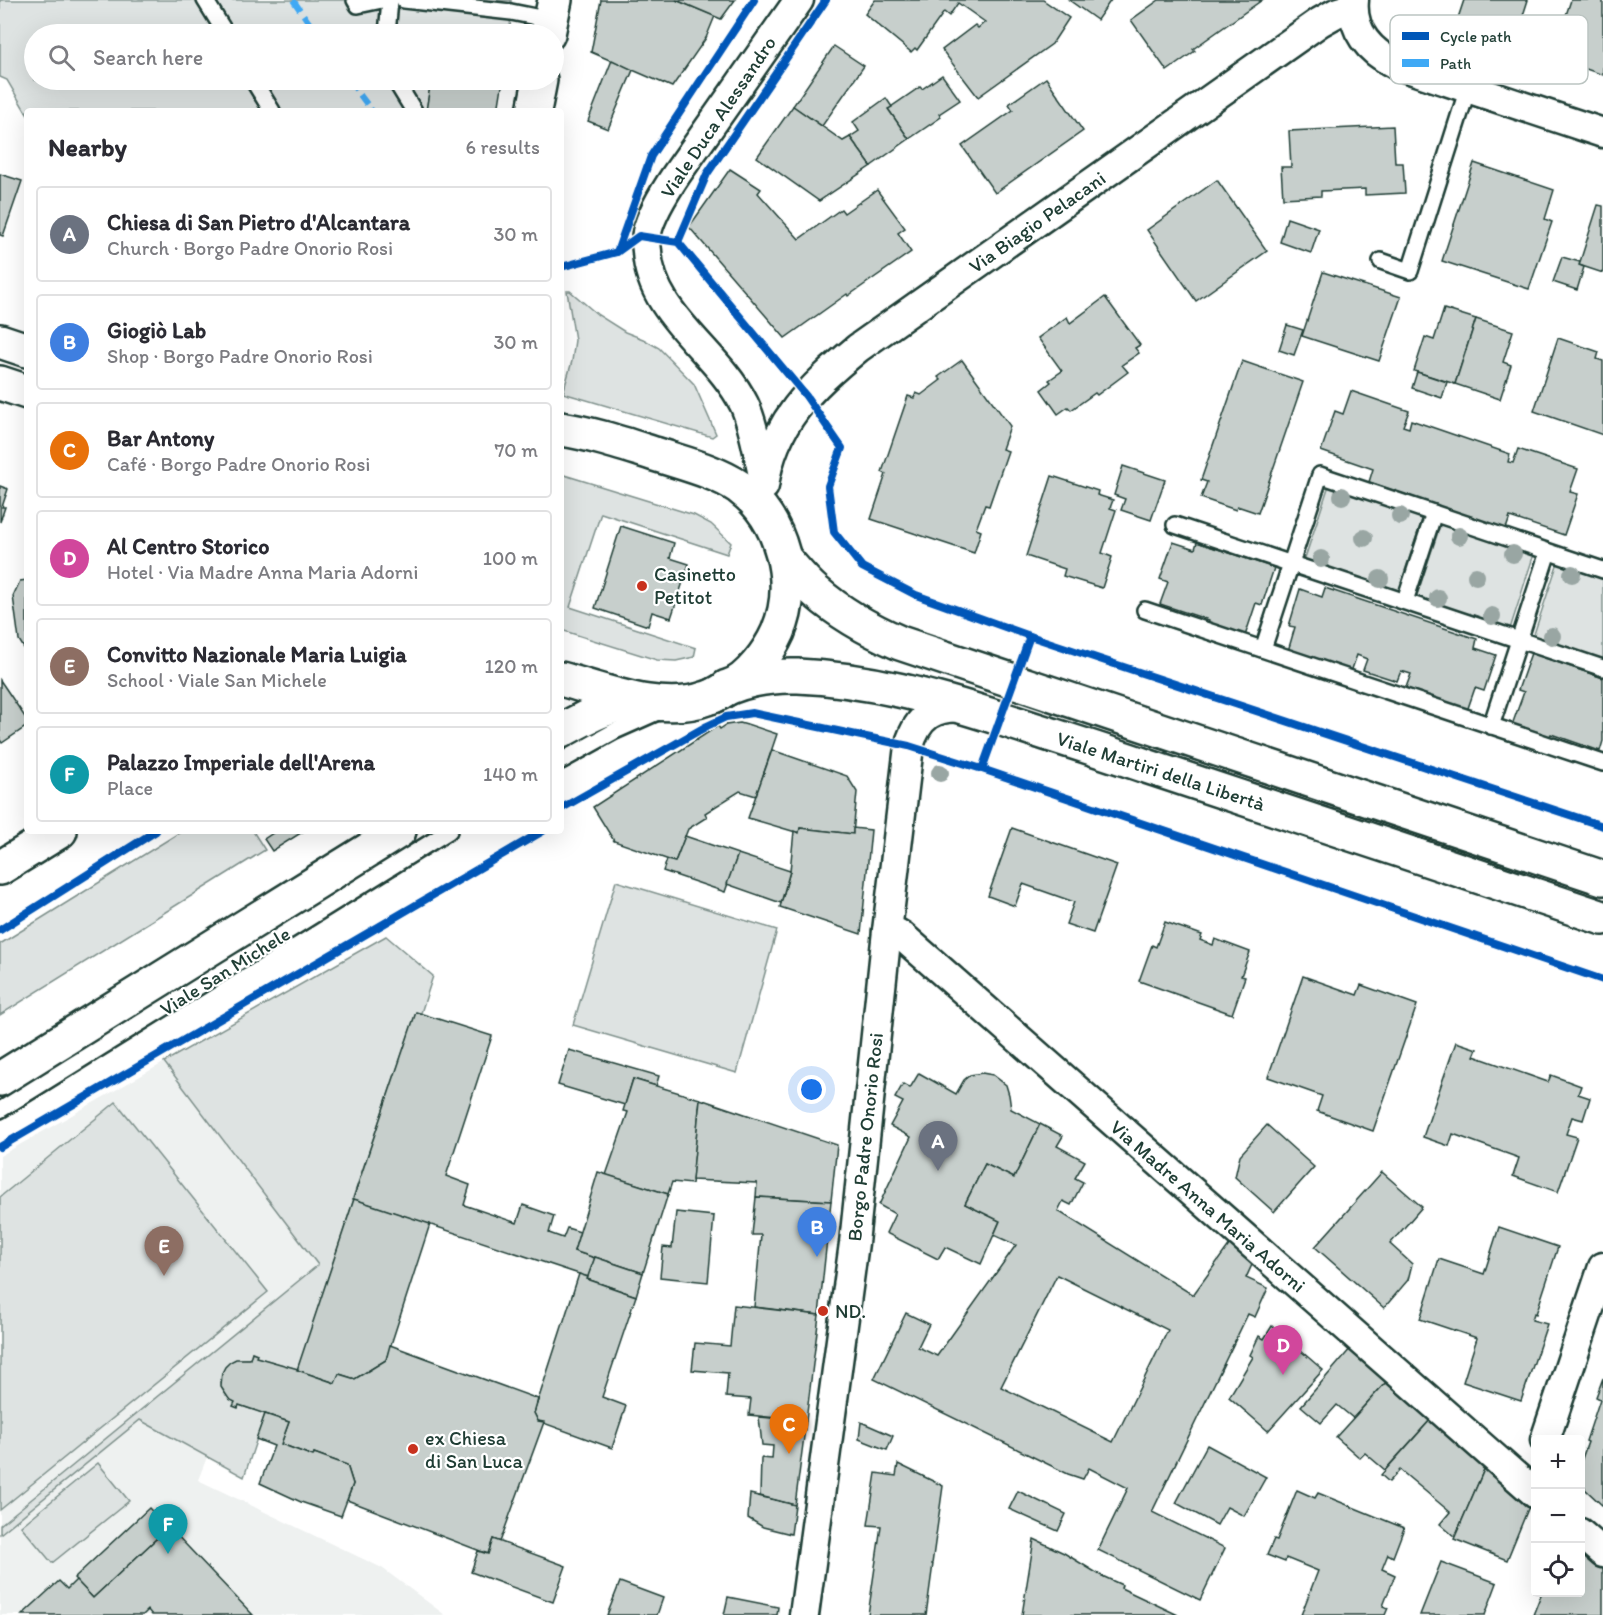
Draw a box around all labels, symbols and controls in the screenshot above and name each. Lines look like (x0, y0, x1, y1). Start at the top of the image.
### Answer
legend (1390, 15, 1588, 84)
search box (24, 24, 564, 90)
text: Cycle path (1440, 27, 1512, 46)
street label: Viale Duca Alessandro (655, 31, 781, 203)
icon: search (45, 41, 78, 74)
text: Search here (93, 44, 203, 71)
text: Path (1440, 54, 1471, 73)
text: Nearby (48, 131, 127, 163)
text: 6 results (466, 135, 540, 159)
street label: Via Biagio Pelacani (964, 166, 1110, 278)
text: Chiesa di San Pietro d'Alcantara (107, 209, 410, 236)
text: A (63, 222, 76, 246)
text: 30 m (493, 222, 538, 246)
text: Church · Borgo Padre Onorio Rosi (107, 236, 393, 260)
text: Giogiò Lab (107, 317, 206, 344)
text: B (63, 330, 76, 354)
text: 30 m (493, 330, 538, 354)
text: Shop · Borgo Padre Onorio Rosi (107, 344, 373, 368)
text: Bar Antony (107, 425, 214, 452)
text: C (63, 438, 76, 462)
text: 70 m (494, 438, 538, 462)
text: Café · Borgo Padre Onorio Rosi (107, 452, 370, 476)
text: Al Centro Storico (107, 533, 269, 560)
text: D (63, 546, 76, 570)
text: 100 m (483, 546, 538, 570)
text: Hotel · Via Madre Anna Maria Adorni (107, 560, 418, 584)
place label: Casinetto Petitot (654, 562, 736, 609)
marker: Casinetto Petitot (635, 579, 649, 593)
text: Convitto Nazionale Maria Luigia (107, 641, 407, 668)
text: E (64, 654, 75, 678)
text: 120 m (485, 654, 538, 678)
text: School · Viale San Michele (107, 668, 327, 692)
street label: Viale Martiri della Libertà (1054, 726, 1269, 816)
text: Palazzo Imperiale dell'Arena (107, 749, 375, 776)
text: F (64, 762, 75, 786)
text: 140 m (483, 762, 538, 786)
text: Place (107, 776, 153, 800)
street label: Viale San Michele (155, 921, 295, 1021)
street label: Borgo Padre Onorio Rosi (842, 1031, 888, 1243)
your location (797, 1075, 826, 1104)
street label: Via Madre Anna Maria Adorni (1105, 1115, 1311, 1297)
pin: A (918, 1122, 958, 1171)
pin: B (798, 1208, 836, 1257)
pin: E (144, 1226, 184, 1276)
place label: ND. (835, 1299, 866, 1323)
marker: ND. (816, 1304, 830, 1318)
pin: D (1264, 1326, 1302, 1375)
pin: C (770, 1404, 808, 1454)
place label: ex Chiesa di San Luca (425, 1426, 523, 1473)
map controls (1531, 1435, 1585, 1597)
button: + (1531, 1435, 1585, 1489)
marker: ex Chiesa di San Luca (406, 1442, 420, 1456)
button: − (1531, 1489, 1585, 1543)
pin: F (148, 1504, 188, 1554)
button: locate (1531, 1543, 1585, 1597)

